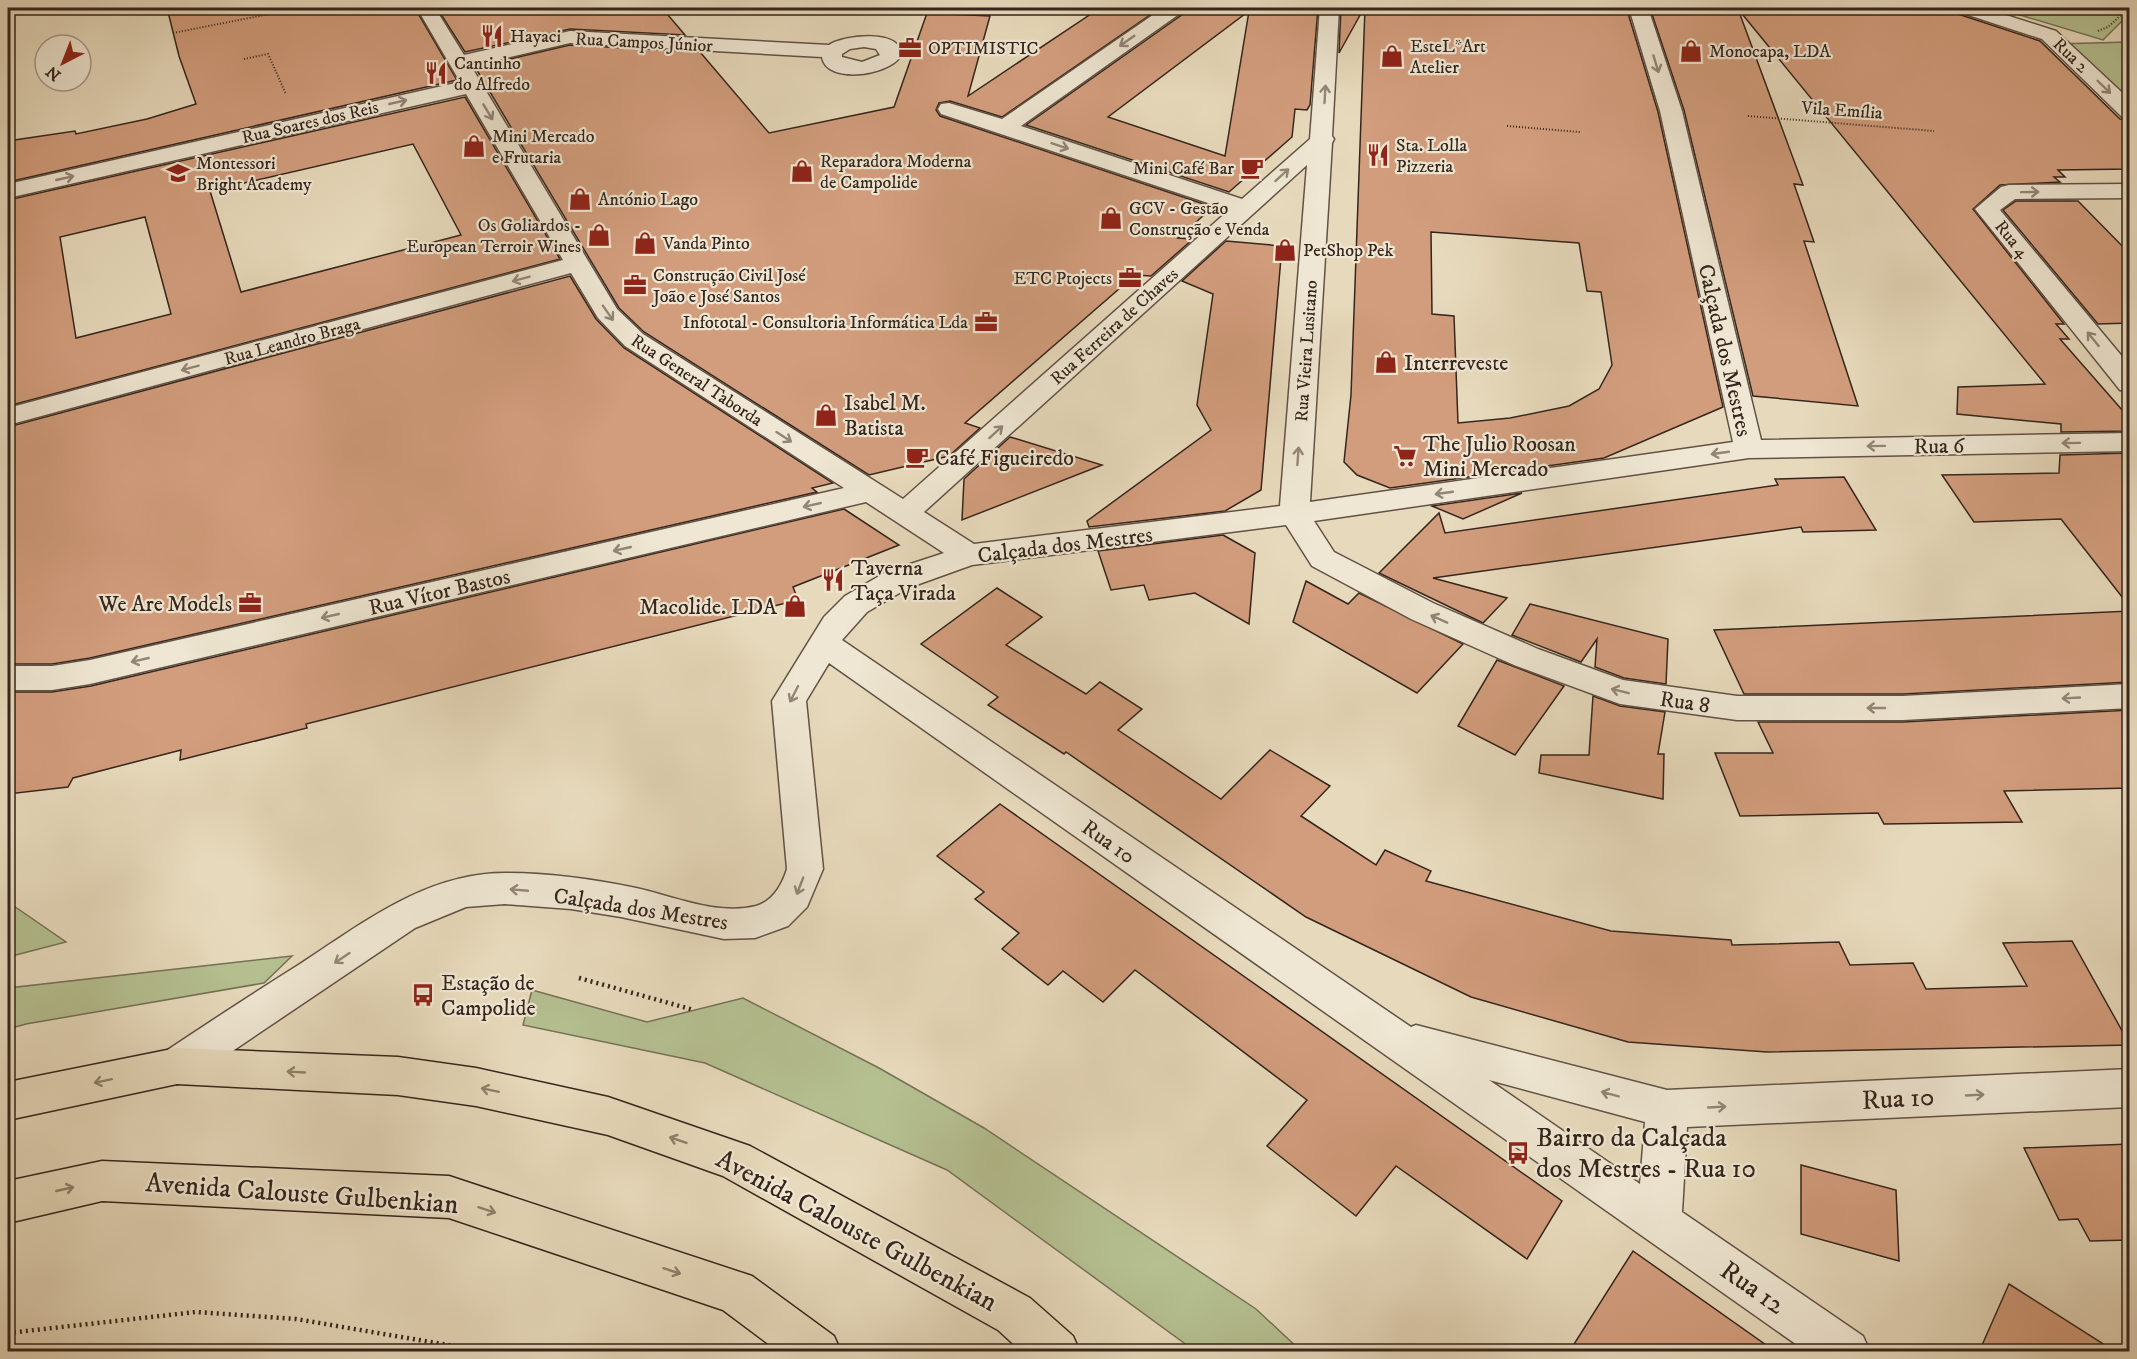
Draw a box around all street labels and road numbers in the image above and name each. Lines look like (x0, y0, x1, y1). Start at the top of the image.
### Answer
street label: Rua Campos Júnior (574, 28, 714, 58)
street label: Rua 2 (2048, 34, 2093, 78)
street label: Rua Soares dos Reis (240, 97, 381, 149)
street label: Vila Emília (1800, 97, 1884, 125)
street label: Rua 4 (1989, 216, 2034, 264)
street label: Calçada dos Mestres (1692, 262, 1757, 439)
street label: Rua Ferreira de Chaves (1046, 264, 1183, 390)
street label: Rua Vieira Lusitano (1291, 279, 1323, 423)
street label: Rua Leandro Braga (222, 313, 363, 371)
street label: Rua General Taborda (626, 330, 767, 432)
street label: Rua 6 (1913, 433, 1966, 460)
street label: Calçada dos Mestres (976, 521, 1154, 570)
street label: Rua Vítor Bastos (366, 563, 513, 622)
street label: Rua 8 (1658, 686, 1712, 719)
street label: Rua 10 (1076, 814, 1140, 870)
street label: Calçada dos Mestres (552, 882, 730, 937)
street label: Rua 10 (1861, 1080, 1935, 1118)
street label: Avenida Calouste Gulbenkian (710, 1142, 1003, 1320)
street label: Avenida Calouste Gulbenkian (144, 1166, 460, 1222)
street label: Rua 12 (1713, 1253, 1792, 1323)

